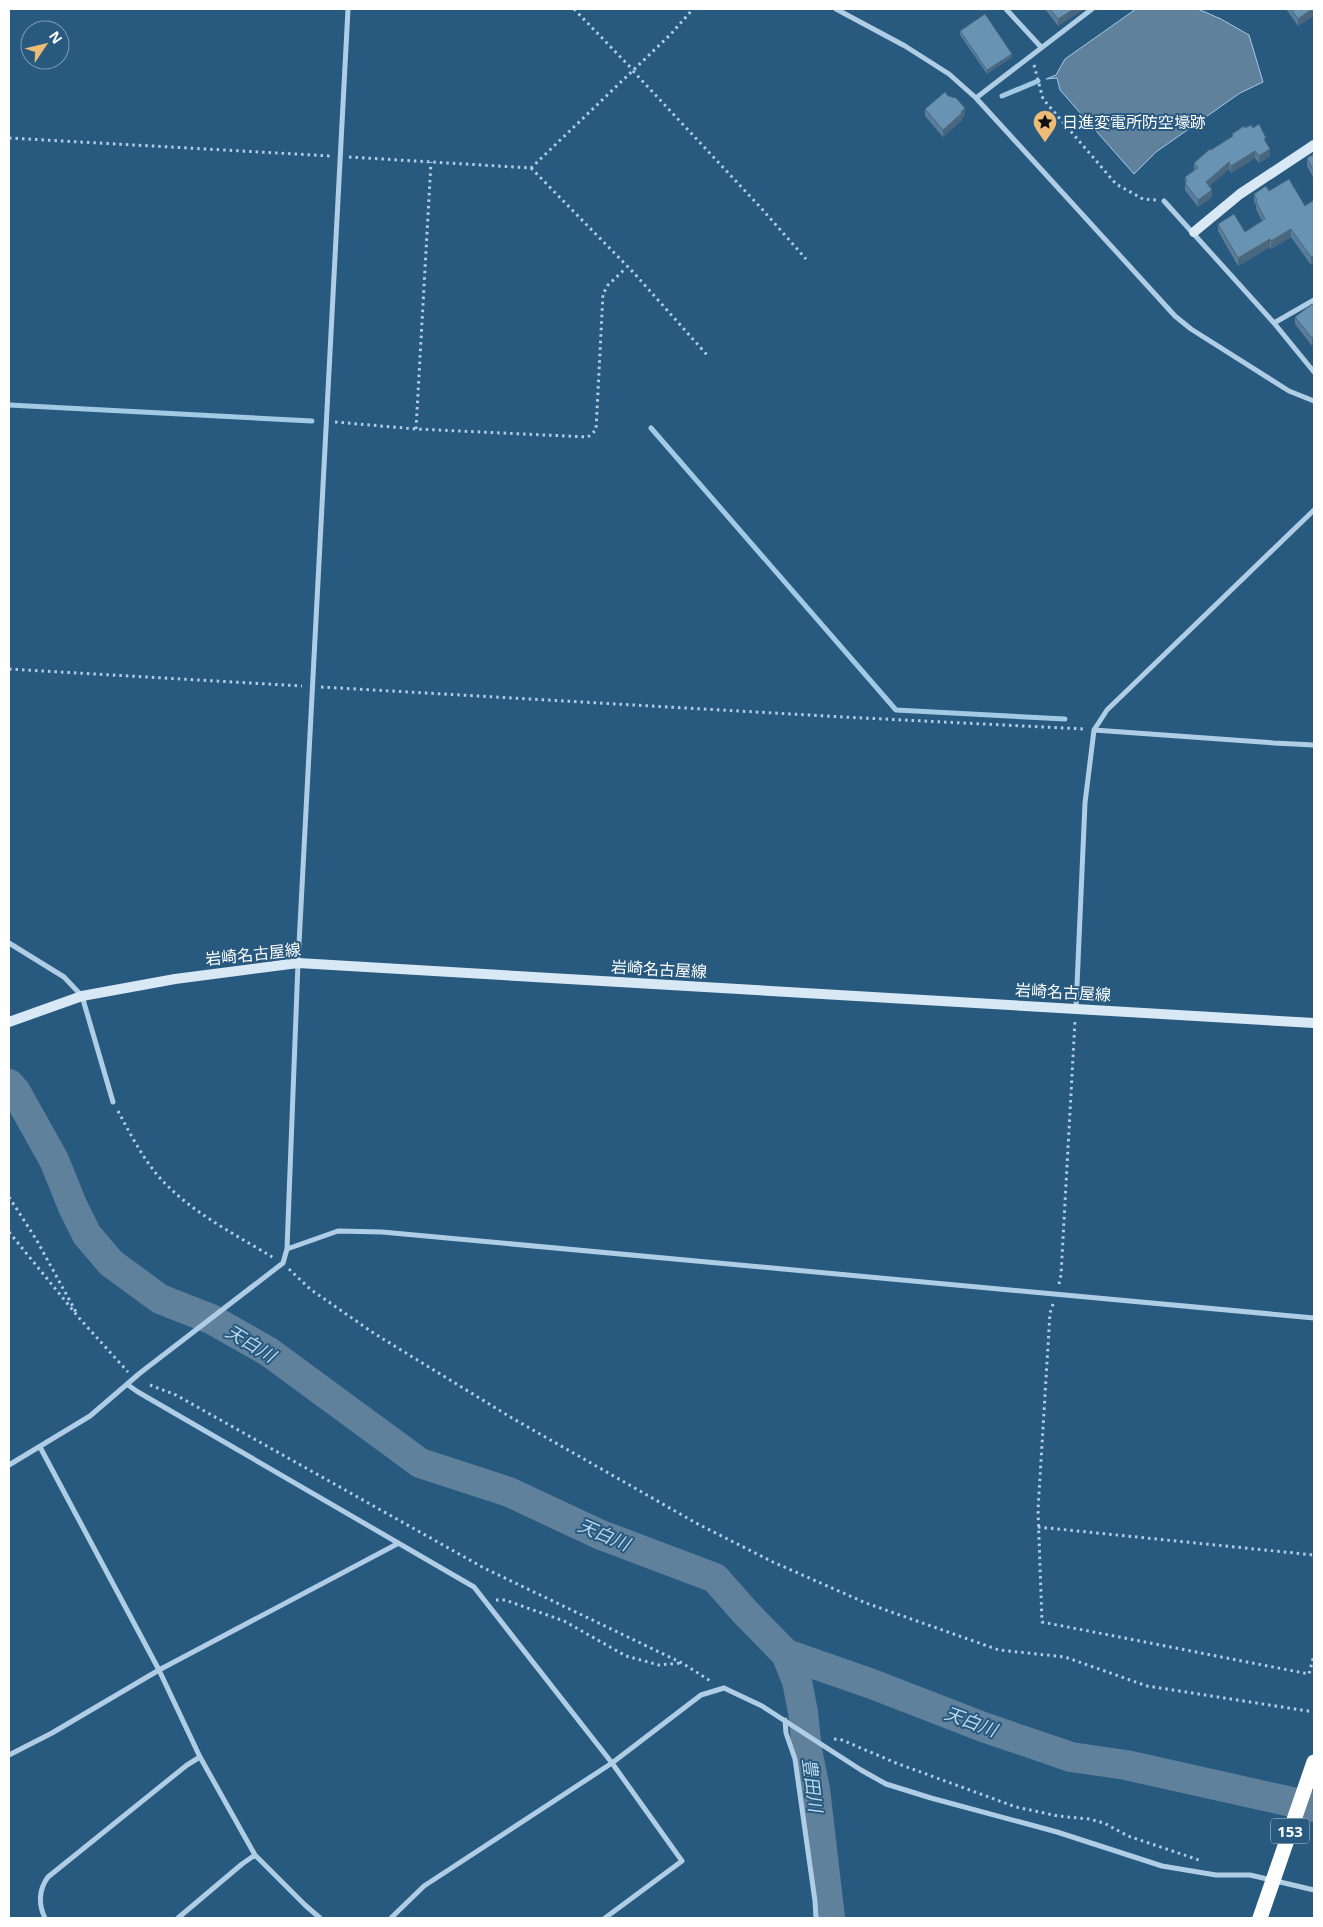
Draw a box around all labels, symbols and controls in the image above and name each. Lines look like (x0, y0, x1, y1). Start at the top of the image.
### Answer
north arrow (20, 20, 70, 70)
text: N (45, 27, 67, 47)
place icon: 日進変電所防空壕跡 (1032, 109, 1058, 143)
place label: 日進変電所防空壕跡 (1062, 111, 1206, 133)
street label: 岩崎名古屋線 (204, 938, 302, 970)
street label: 岩崎名古屋線 (610, 956, 708, 982)
street label: 岩崎名古屋線 (1014, 979, 1112, 1005)
water label: 天白川 (222, 1319, 282, 1368)
water label: 天白川 (574, 1512, 635, 1556)
water label: 天白川 (942, 1700, 1002, 1742)
water label: 豊田川 (798, 1757, 828, 1815)
road number: 153 (1271, 1818, 1309, 1844)

